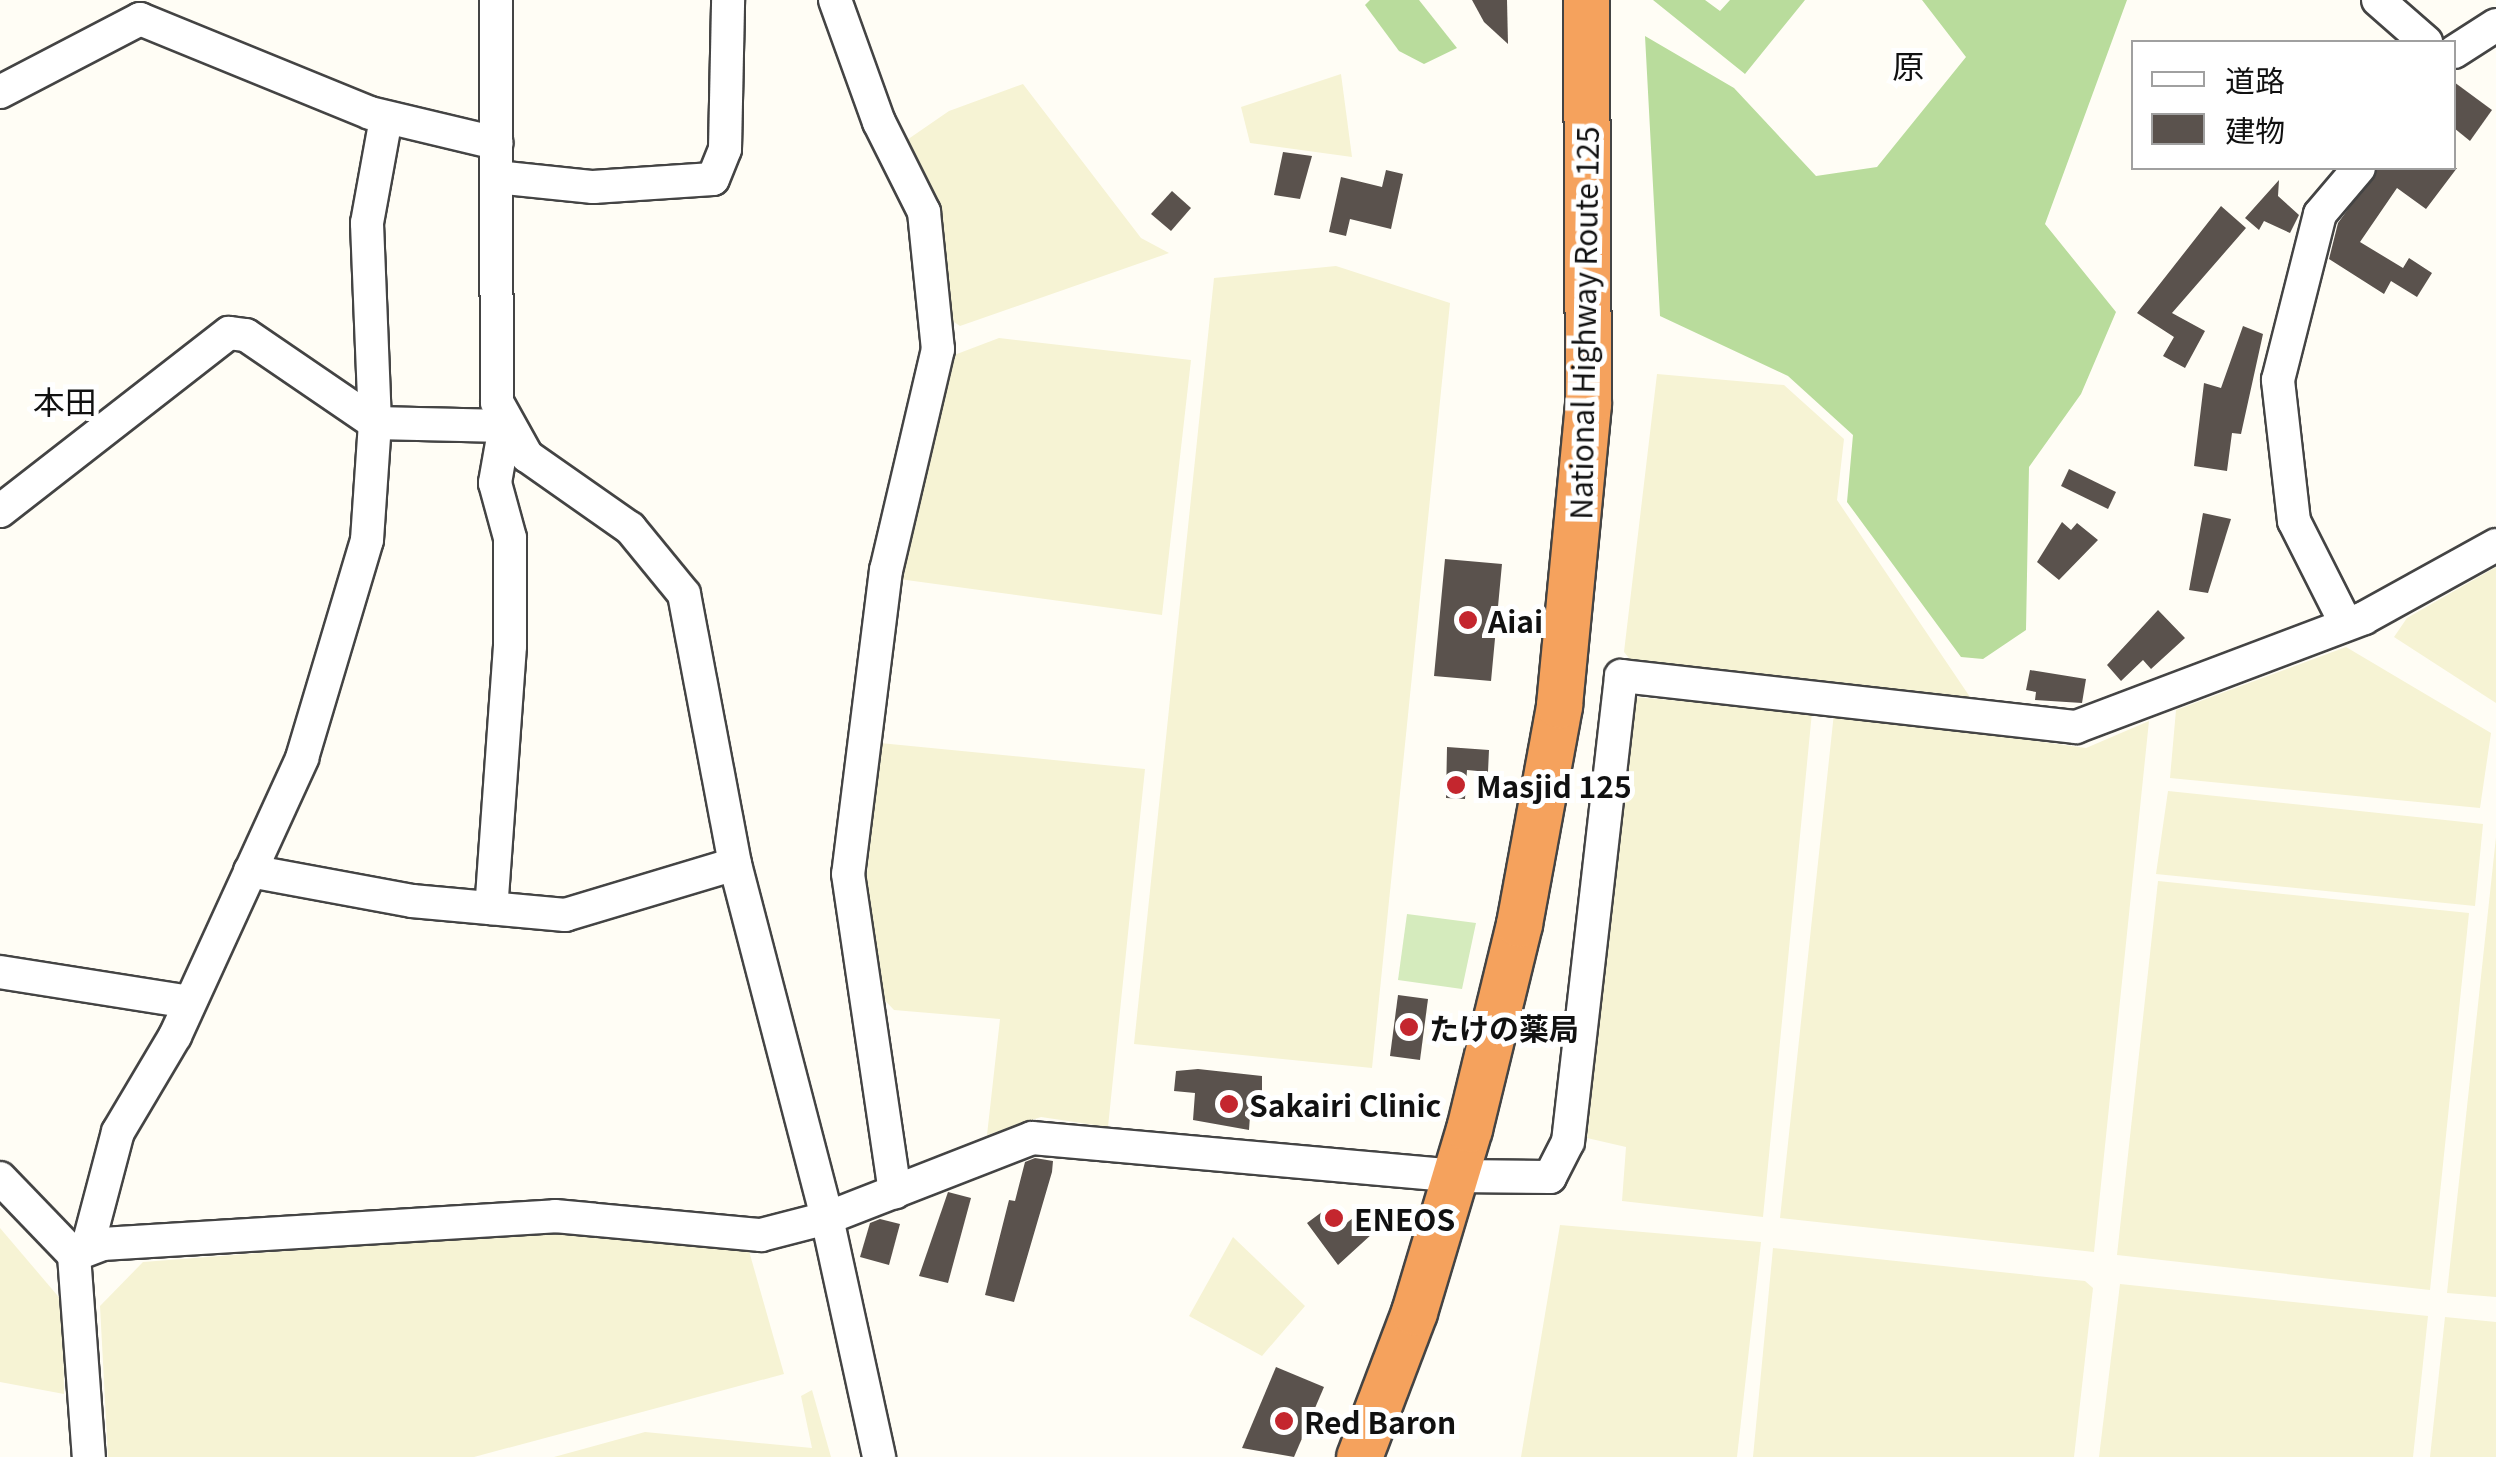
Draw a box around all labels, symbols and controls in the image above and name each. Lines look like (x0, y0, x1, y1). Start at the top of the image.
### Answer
legend (2131, 40, 2456, 170)
district label: 原 (1892, 45, 1924, 83)
text: 道路 (2225, 57, 2285, 101)
text: 建物 (2225, 107, 2285, 151)
street label: National Highway Route 125 (1562, 126, 1604, 520)
district label: 本田 (33, 381, 97, 419)
place label: Aiai (1488, 602, 1543, 638)
marker: Aiai (1457, 609, 1479, 631)
place label: Masjid 125 (1476, 767, 1632, 803)
marker: Masjid 125 (1445, 774, 1467, 796)
place label: たけの薬局 (1429, 1009, 1579, 1045)
marker: たけの薬局 (1398, 1016, 1420, 1038)
place label: Sakairi Clinic (1249, 1086, 1441, 1122)
marker: Sakairi Clinic (1218, 1093, 1240, 1115)
place label: ENEOS (1354, 1200, 1455, 1236)
marker: ENEOS (1323, 1207, 1345, 1229)
place label: Red Baron (1304, 1403, 1456, 1439)
marker: Red Baron (1273, 1410, 1295, 1432)

